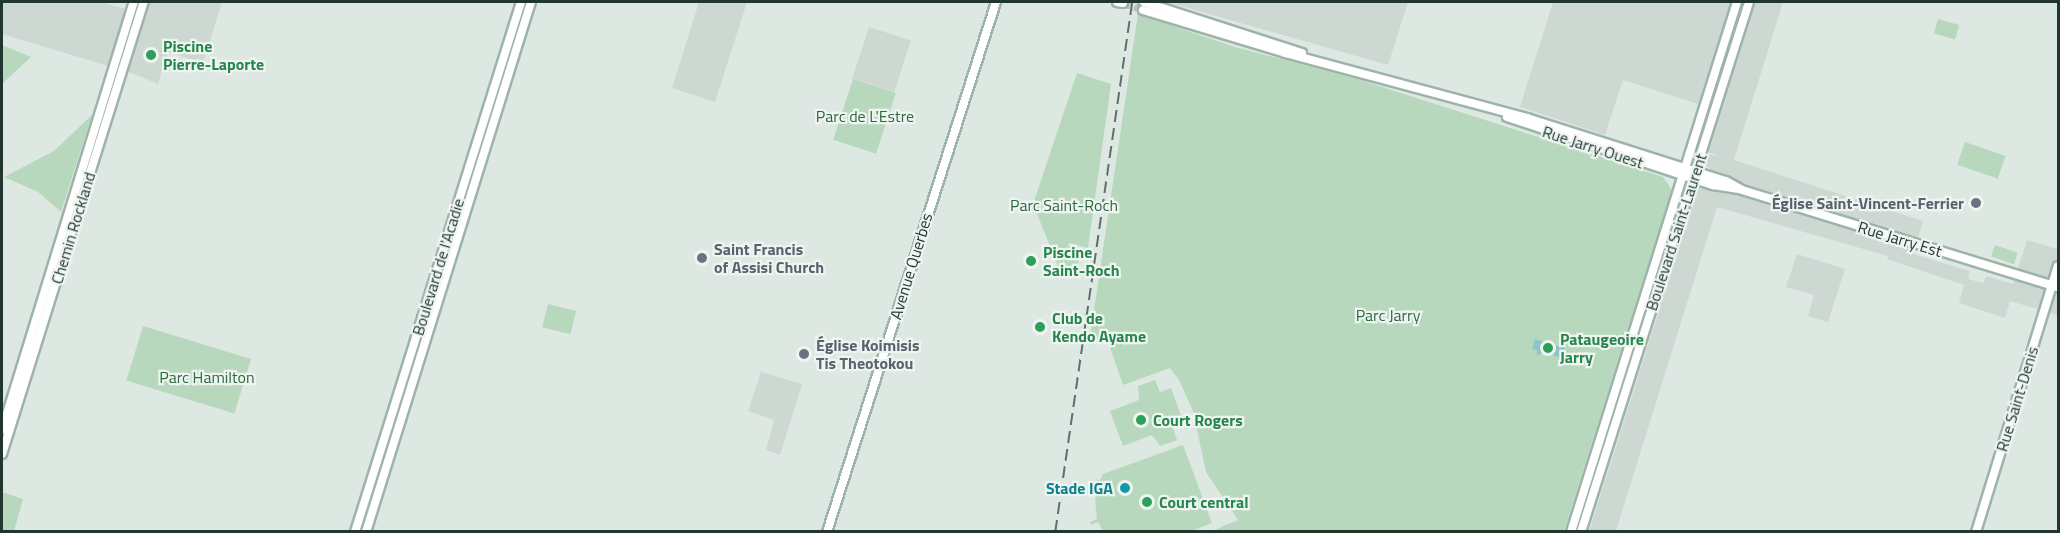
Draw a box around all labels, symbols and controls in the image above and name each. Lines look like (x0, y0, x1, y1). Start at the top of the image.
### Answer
place label: Piscine Pierre-Laporte (163, 36, 264, 74)
marker: Piscine Pierre-Laporte (144, 48, 158, 62)
park label: Parc de L'Estre (816, 106, 914, 126)
street label: Rue Jarry Ouest (1540, 122, 1646, 172)
street label: Boulevard Saint-Laurent (1642, 151, 1710, 313)
street label: Chemin Rockland (47, 170, 99, 286)
place label: Église Saint-Vincent-Ferrier (1772, 193, 1964, 213)
park label: Parc Saint-Roch (1010, 195, 1118, 215)
street label: Boulevard de l'Acadie (408, 196, 468, 338)
marker: Église Saint-Vincent-Ferrier (1969, 196, 1983, 210)
street label: Avenue Querbes (886, 211, 936, 321)
street label: Rue Jarry Est (1856, 217, 1944, 261)
place label: Saint Francis of Assisi Church (714, 239, 824, 277)
place label: Piscine Saint-Roch (1043, 242, 1119, 280)
marker: Saint Francis of Assisi Church (695, 251, 709, 265)
marker: Piscine Saint-Roch (1024, 254, 1038, 268)
park label: Parc Jarry (1356, 305, 1420, 325)
place label: Club de Kendo Ayame (1052, 308, 1146, 346)
marker: Club de Kendo Ayame (1033, 320, 1047, 334)
place label: Pataugeoire Jarry (1560, 329, 1644, 367)
place label: Église Koimisis Tis Theotokou (816, 335, 920, 373)
marker: Pataugeoire Jarry (1541, 341, 1555, 355)
street label: Rue Saint-Denis (1992, 344, 2042, 454)
marker: Église Koimisis Tis Theotokou (797, 347, 811, 361)
park label: Parc Hamilton (159, 367, 255, 387)
place label: Court Rogers (1153, 410, 1243, 430)
marker: Court Rogers (1134, 413, 1148, 427)
place label: Stade IGA (1046, 478, 1113, 498)
marker: Stade IGA (1118, 481, 1132, 495)
place label: Court central (1159, 492, 1249, 512)
marker: Court central (1140, 495, 1154, 509)

